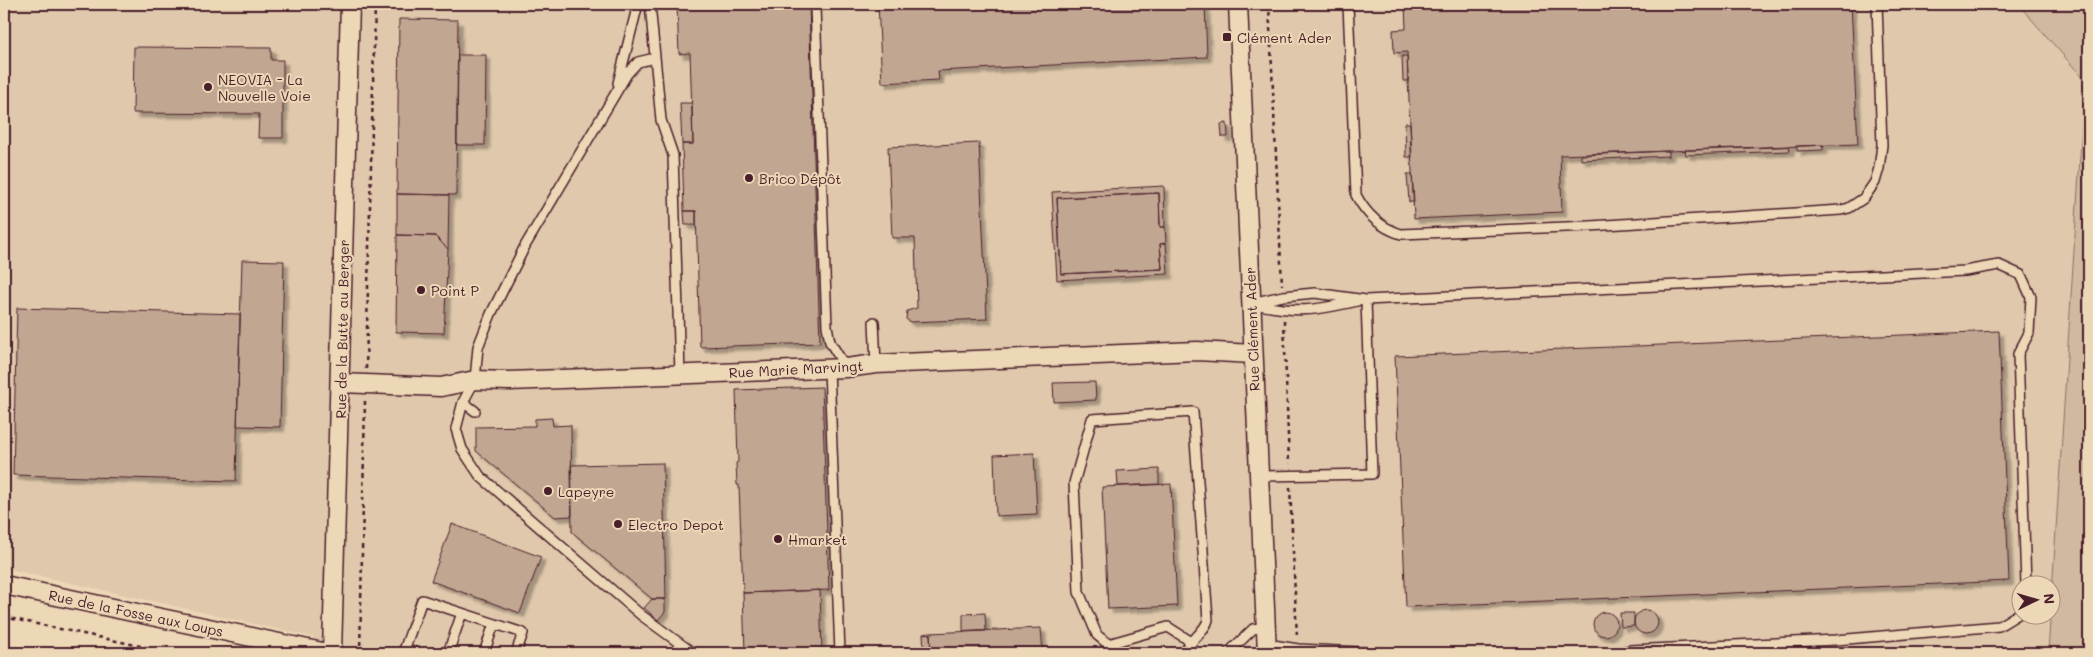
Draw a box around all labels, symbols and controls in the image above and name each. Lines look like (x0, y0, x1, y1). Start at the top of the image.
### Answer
place label: Clément Ader (1237, 28, 1332, 47)
marker: Clément Ader (1221, 31, 1233, 43)
place label: NEOVIA - La Nouvelle Voie (218, 70, 311, 105)
marker: NEOVIA - La Nouvelle Voie (202, 81, 214, 93)
place label: Brico Dépôt (759, 169, 841, 188)
marker: Brico Dépôt (743, 172, 755, 184)
street label: Rue de la Butte au Berger (331, 239, 353, 419)
street label: Rue Clément Ader (1240, 266, 1264, 392)
place label: Point P (431, 281, 480, 300)
marker: Point P (415, 284, 427, 296)
street label: Rue Marie Marvingt (728, 356, 864, 382)
place label: Lapeyre (558, 482, 614, 501)
marker: Lapeyre (542, 485, 554, 497)
place label: Electro Depot (628, 515, 724, 534)
marker: Electro Depot (612, 518, 624, 530)
place label: Hmarket (788, 530, 847, 549)
marker: Hmarket (772, 533, 784, 545)
north arrow (2010, 574, 2060, 624)
street label: Rue de la Fosse aux Loups (47, 585, 225, 641)
text: N (2040, 593, 2059, 605)

